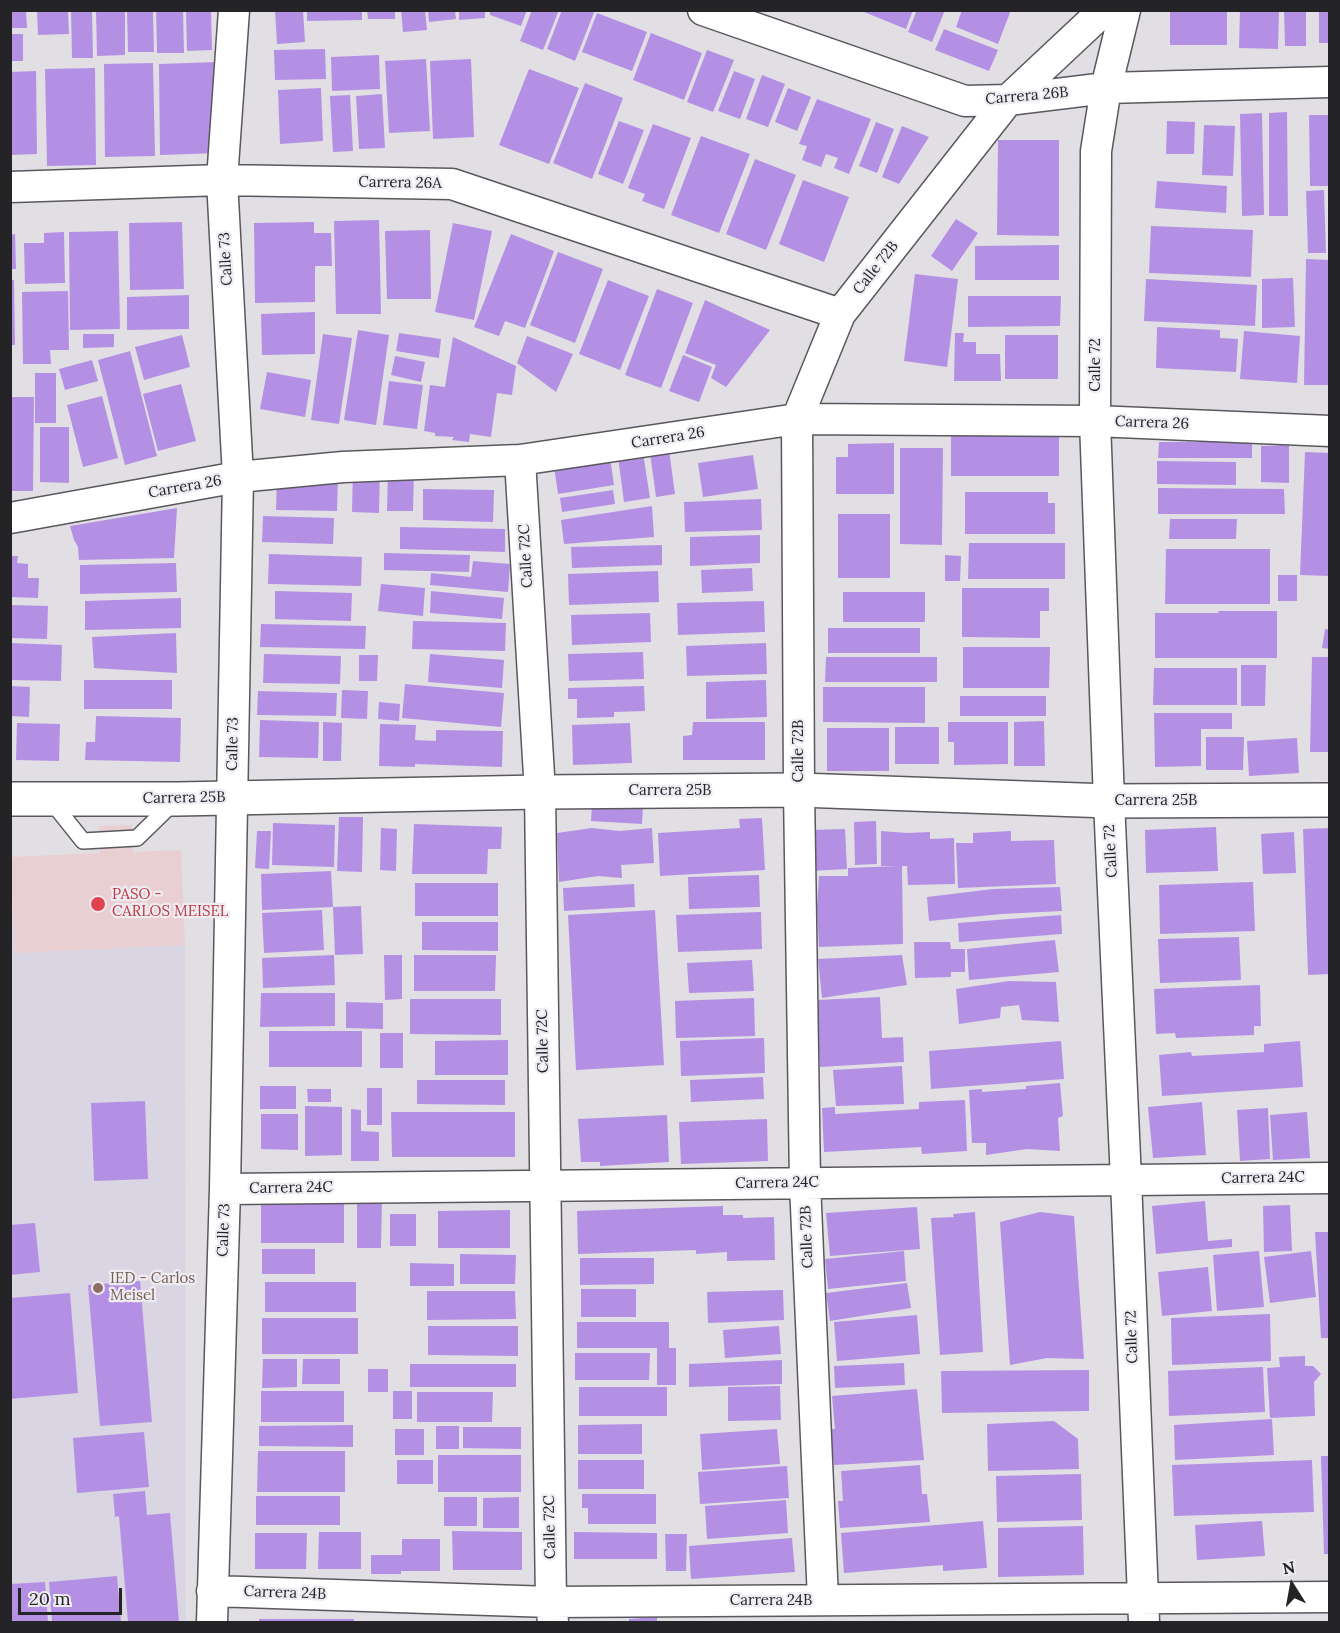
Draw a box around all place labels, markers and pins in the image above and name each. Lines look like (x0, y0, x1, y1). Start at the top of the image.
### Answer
place label: PASO - CARLOS MEISEL (112, 886, 229, 921)
marker: PASO - CARLOS MEISEL (89, 895, 107, 913)
place label: IED - Carlos Meisel (110, 1270, 195, 1305)
marker: IED - Carlos Meisel (91, 1281, 105, 1295)

